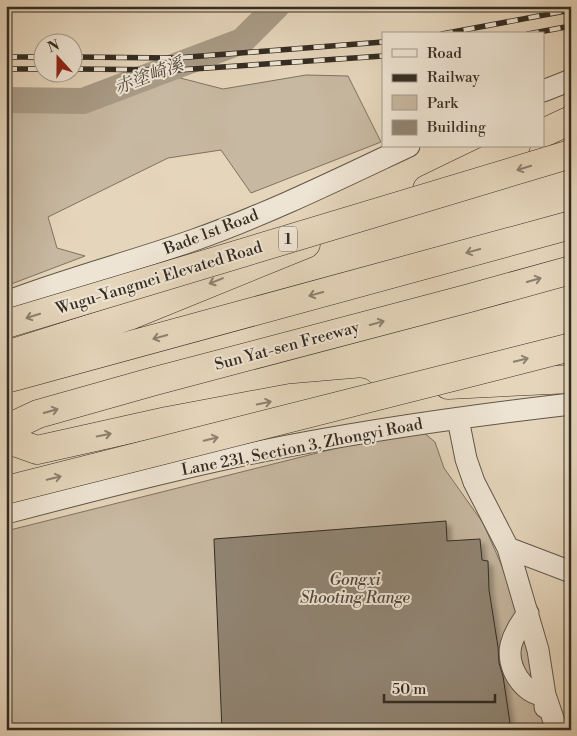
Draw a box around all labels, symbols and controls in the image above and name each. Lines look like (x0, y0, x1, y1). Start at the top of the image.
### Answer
north arrow (32, 32, 82, 82)
legend (382, 32, 544, 148)
text: N (45, 36, 62, 57)
text: Road (427, 44, 462, 63)
water label: 赤塗崎溪 (111, 52, 189, 100)
text: Railway (427, 68, 481, 87)
text: Park (427, 94, 459, 113)
text: Building (426, 118, 486, 137)
one-way arrow (516, 163, 532, 173)
street label: Bade 1st Road (160, 205, 261, 260)
road number: 1 (279, 226, 297, 252)
street label: Wugu-Yangmei Elevated Road (52, 237, 265, 319)
one-way arrow (465, 247, 481, 256)
one-way arrow (526, 275, 542, 285)
one-way arrow (209, 277, 224, 287)
one-way arrow (309, 290, 325, 299)
one-way arrow (26, 312, 42, 322)
street label: Sun Yat-sen Freeway (212, 317, 362, 375)
one-way arrow (369, 317, 385, 327)
one-way arrow (152, 333, 168, 342)
one-way arrow (513, 355, 529, 364)
one-way arrow (255, 398, 271, 408)
one-way arrow (43, 405, 59, 415)
street label: Lane 231, Section 3, Zhongyi Road (180, 414, 424, 480)
one-way arrow (96, 430, 112, 439)
one-way arrow (203, 433, 219, 443)
one-way arrow (45, 473, 61, 483)
park label: Gongxi Shooting Range (300, 570, 410, 608)
scale bar (384, 671, 496, 703)
text: 50 m (392, 680, 426, 699)

